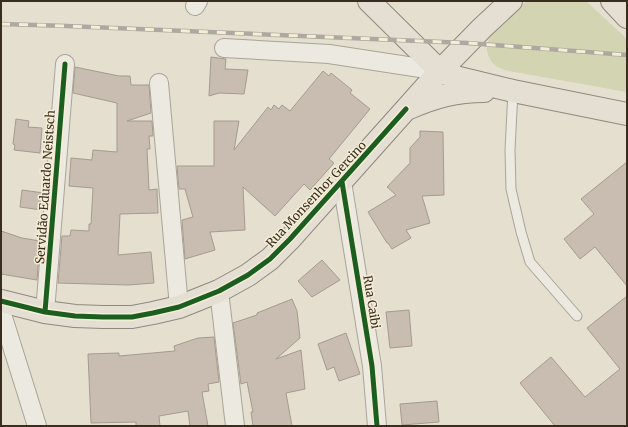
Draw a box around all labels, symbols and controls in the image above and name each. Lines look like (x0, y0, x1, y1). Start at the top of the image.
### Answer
street label: Servidão Eduardo Neistsch (32, 109, 58, 264)
street label: Rua Monsenhor Gercino (263, 138, 369, 250)
street label: Rua Caibi (360, 274, 384, 330)

